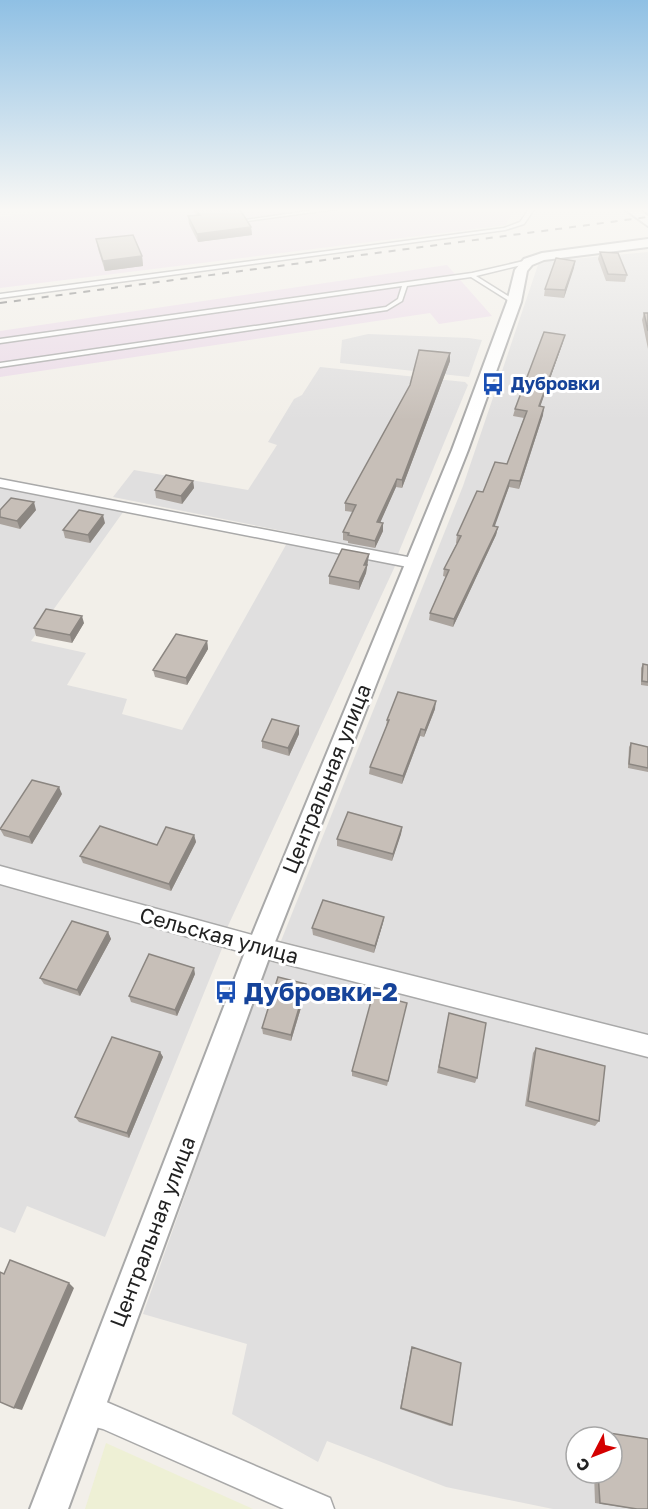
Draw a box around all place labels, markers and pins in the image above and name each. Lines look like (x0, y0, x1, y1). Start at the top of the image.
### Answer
bus stop icon: Дубровки (480, 371, 506, 397)
place label: Дубровки (511, 372, 600, 394)
place label: Дубровки-2 (244, 976, 398, 1007)
bus stop icon: Дубровки-2 (213, 979, 239, 1005)

